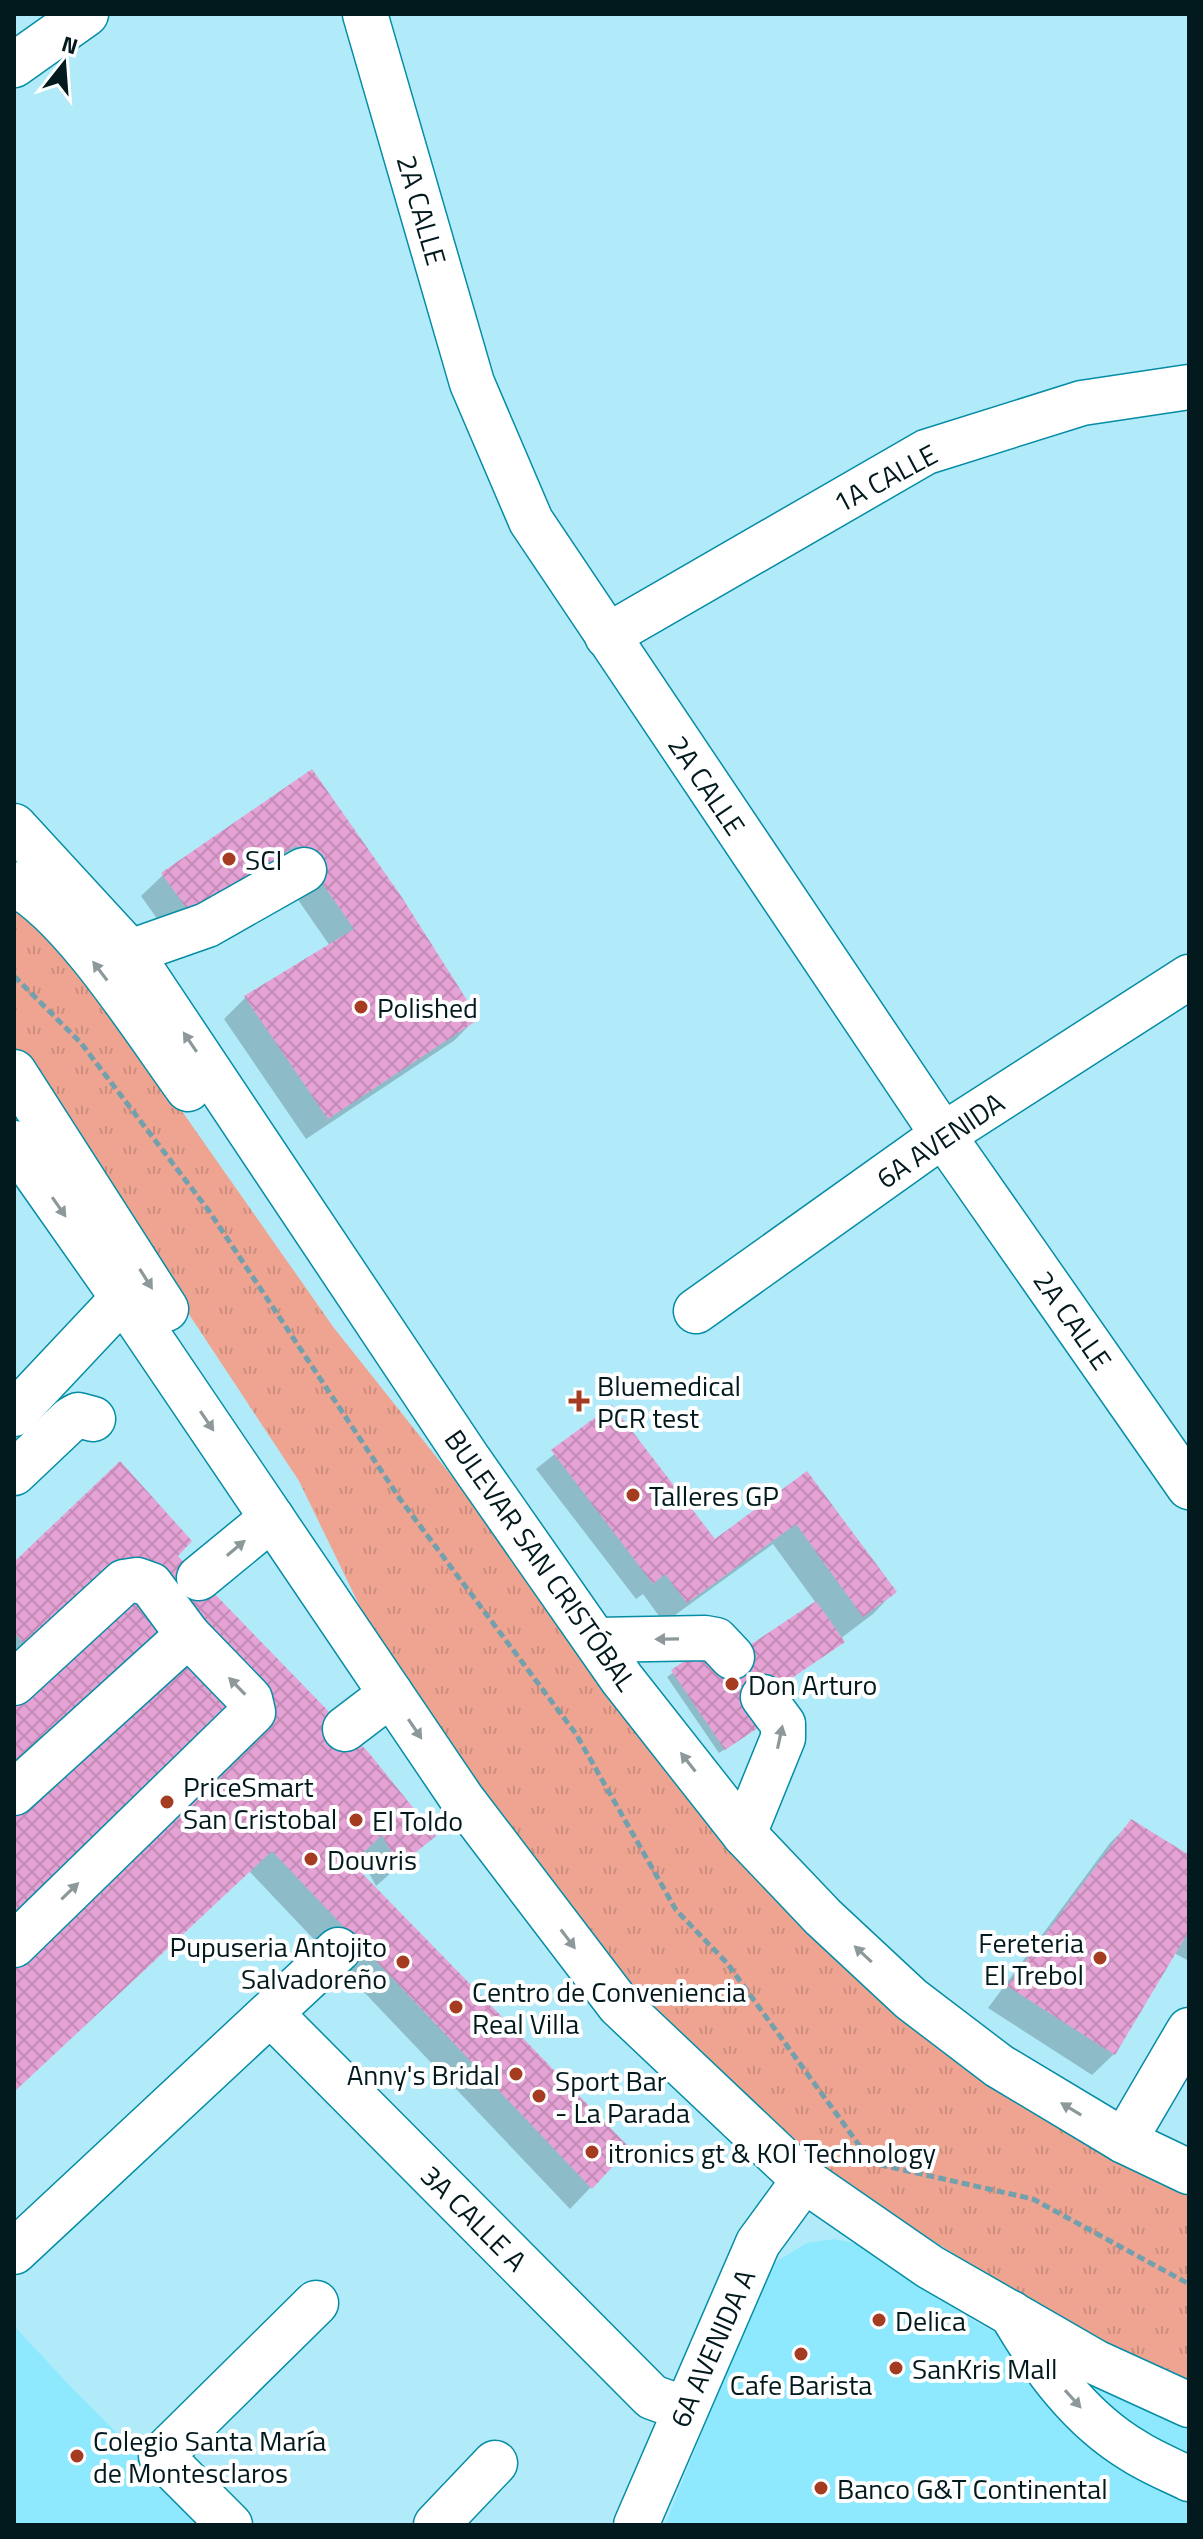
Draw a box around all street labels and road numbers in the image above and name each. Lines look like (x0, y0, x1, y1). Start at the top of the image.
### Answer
street label: 2A CALLE (386, 150, 458, 270)
street label: 1A CALLE (825, 433, 945, 523)
street label: 2A CALLE (658, 726, 756, 844)
street label: 6A AVENIDA (867, 1081, 1013, 1199)
street label: 2A CALLE (1023, 1261, 1123, 1379)
street label: BULEVAR SAN CRISTÓBAL (434, 1420, 648, 1700)
street label: 3A CALLE A (411, 2155, 537, 2281)
street label: 6A AVENIDA A (658, 2262, 766, 2434)

